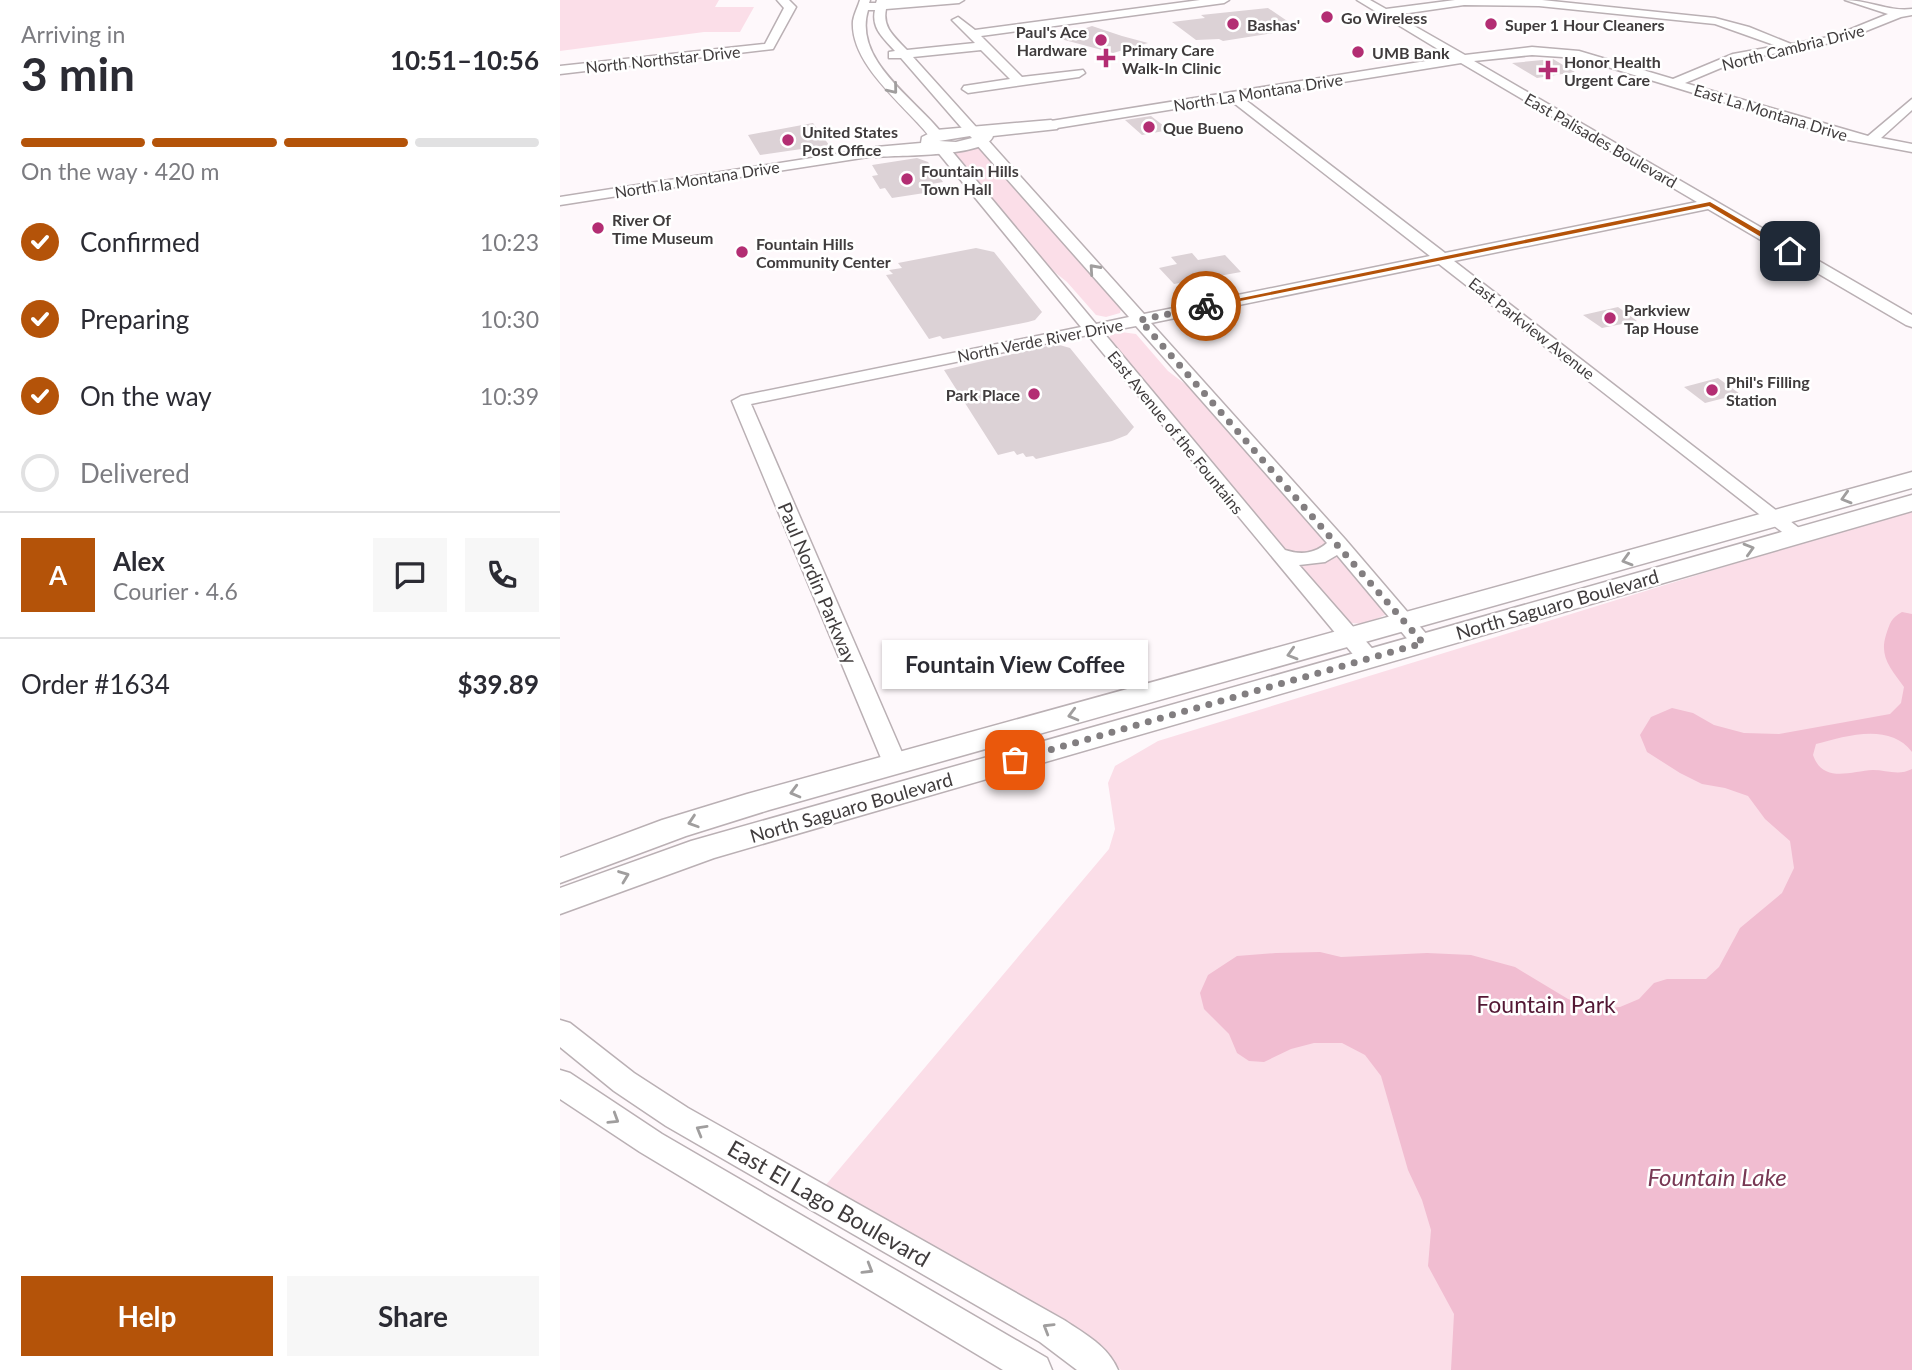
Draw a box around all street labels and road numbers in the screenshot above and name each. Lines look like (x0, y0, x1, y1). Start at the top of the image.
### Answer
street label: North Cambria Drive (1720, 20, 1866, 74)
street label: North Northstar Drive (585, 41, 741, 77)
street label: North La Montana Drive (1172, 69, 1344, 115)
street label: East La Montana Drive (1692, 80, 1850, 144)
street label: East Palisades Boulevard (1521, 89, 1681, 191)
street label: North la Montana Drive (613, 157, 781, 201)
street label: East Parkview Avenue (1465, 273, 1599, 383)
street label: North Verde River Drive (956, 315, 1124, 365)
street label: East Avenue of the Fountains (1104, 347, 1248, 517)
street label: Paul Nordin Parkway (773, 499, 863, 668)
street label: North Saguaro Boulevard (1453, 564, 1661, 644)
street label: North Saguaro Boulevard (747, 767, 955, 847)
street label: East El Lago Boulevard (723, 1134, 935, 1272)

